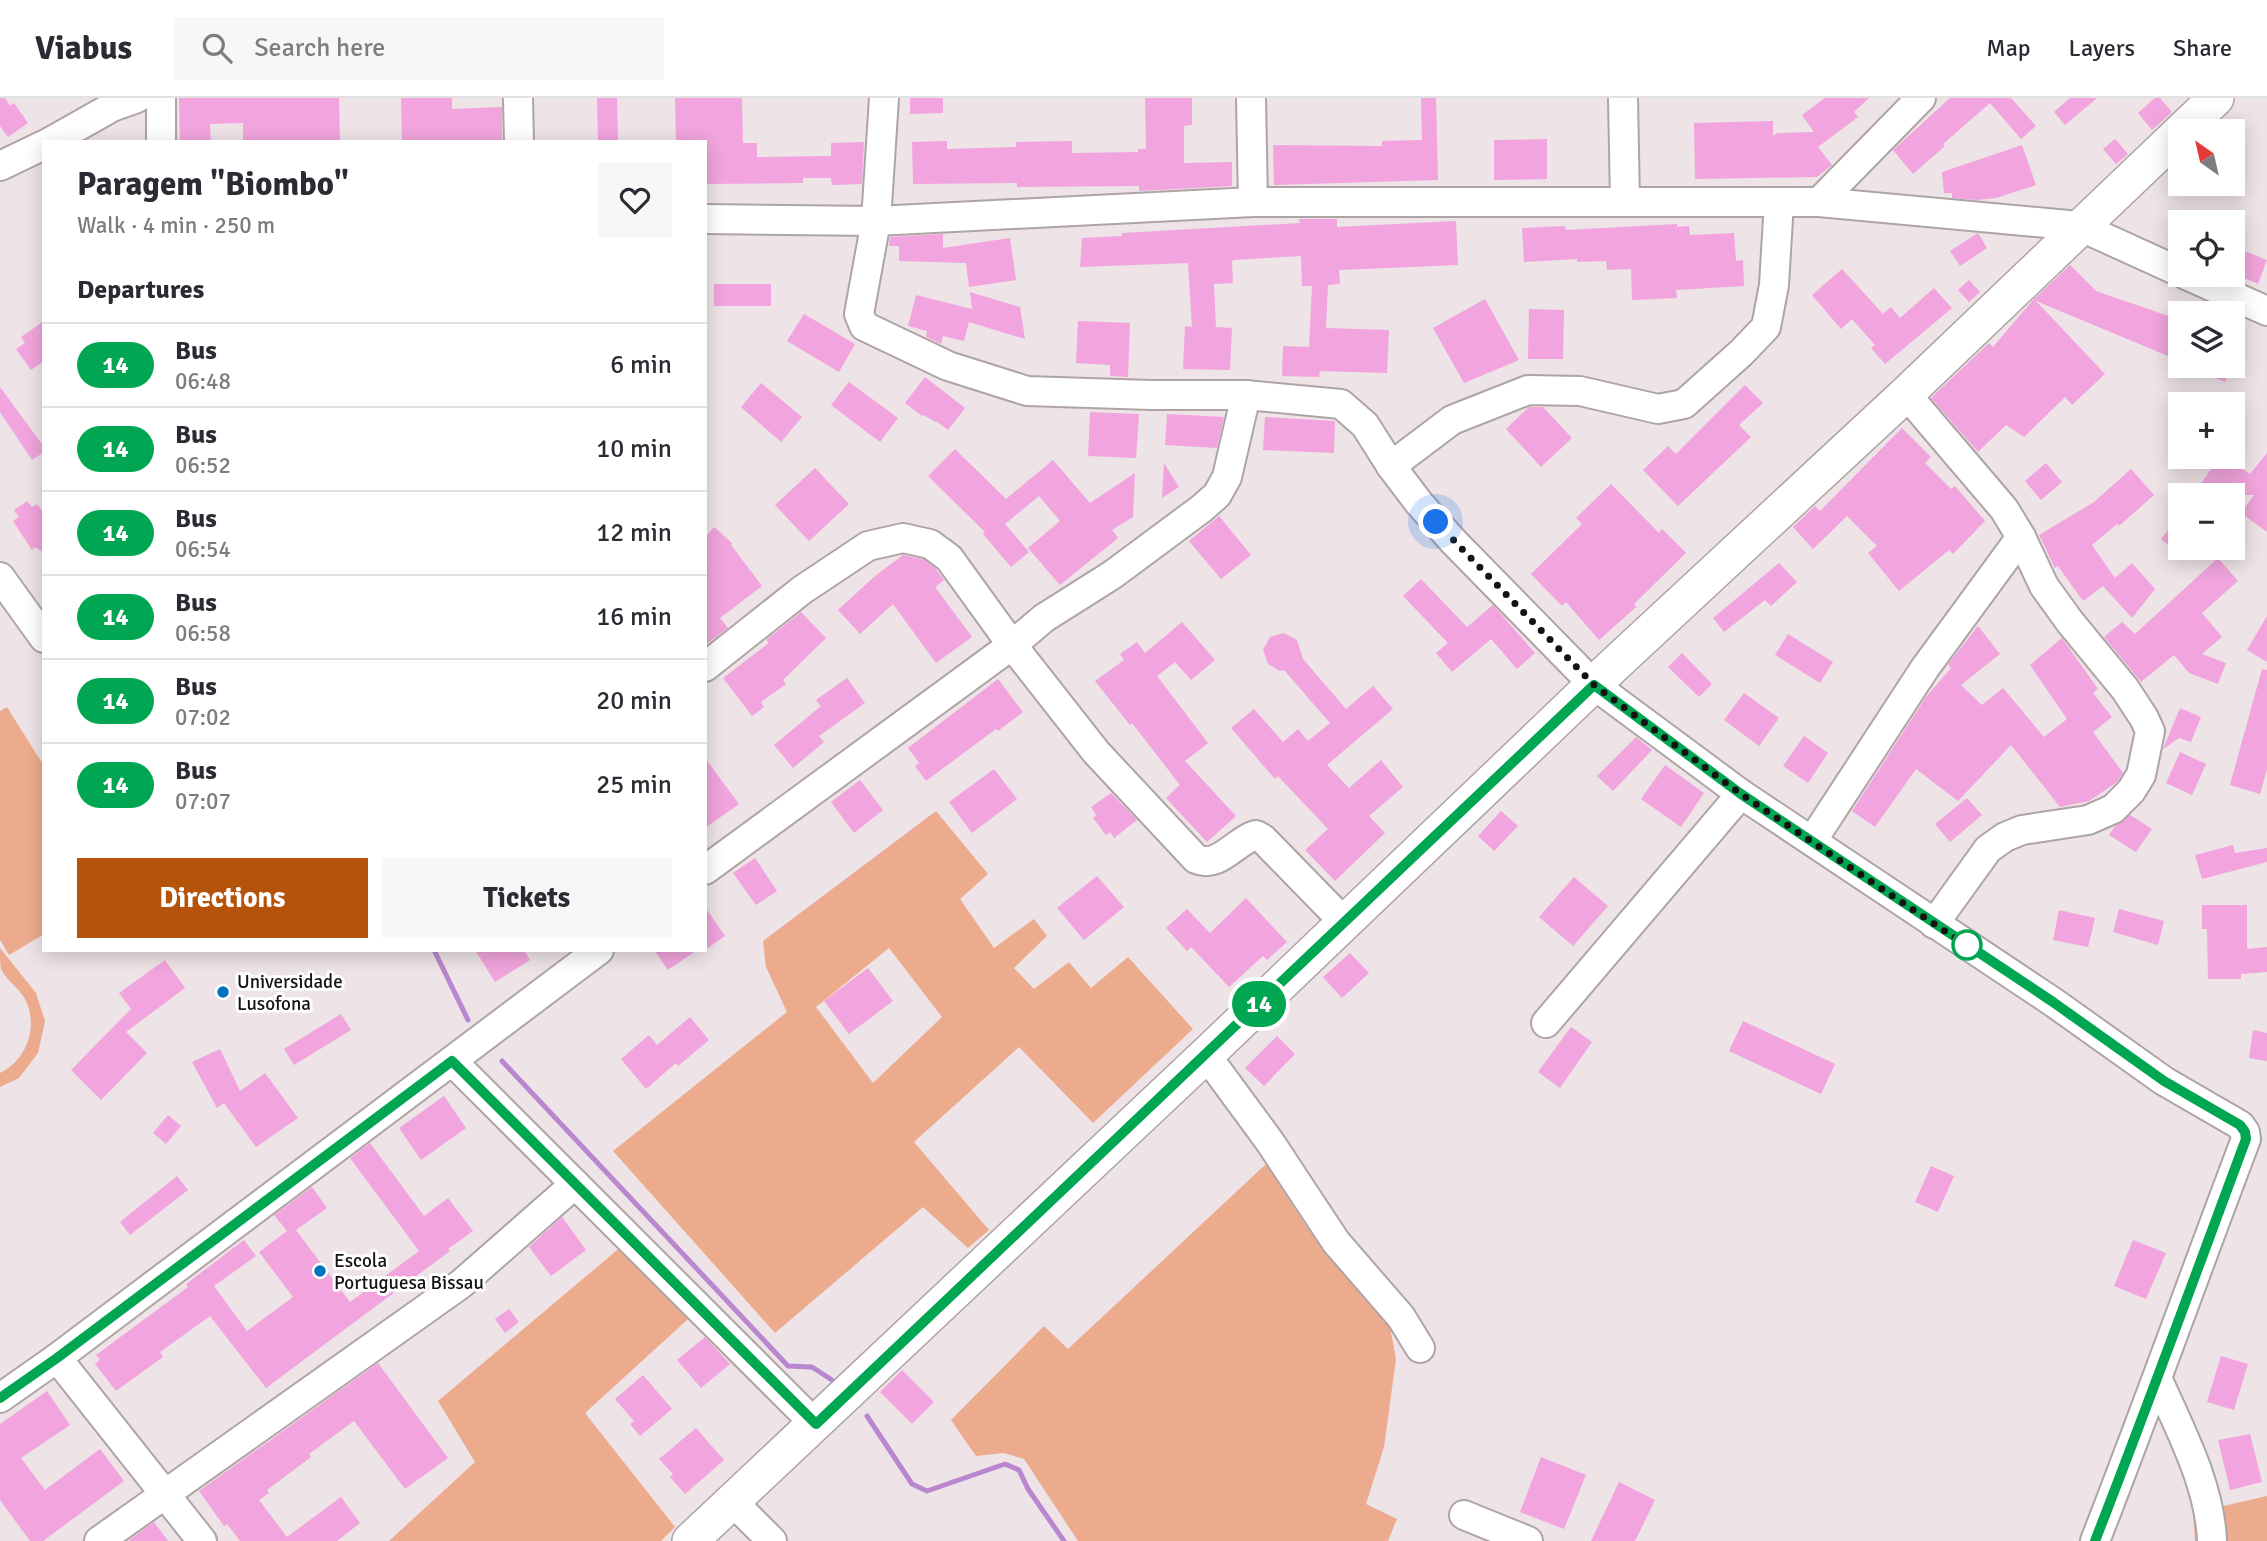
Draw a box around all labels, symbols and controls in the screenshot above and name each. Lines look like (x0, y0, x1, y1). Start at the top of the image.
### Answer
search box (174, 17, 664, 80)
text: Viabus (35, 28, 132, 69)
icon: search (198, 29, 236, 67)
text: Search here (254, 32, 385, 64)
text: Map (1986, 33, 2031, 63)
text: Layers (2069, 33, 2135, 63)
text: Share (2173, 33, 2232, 63)
north arrow (2168, 119, 2245, 196)
map controls (2168, 119, 2245, 560)
button: heart (598, 163, 672, 237)
text: Paragem "Biombo" (77, 164, 349, 205)
button: locate (2168, 210, 2245, 287)
text: Walk · 4 min · 250 m (77, 211, 275, 240)
text: Departures (77, 274, 204, 306)
button: layers (2168, 301, 2245, 378)
text: Bus (175, 335, 217, 367)
text: 6 min (610, 349, 672, 381)
text: 14 (103, 350, 128, 380)
text: 06:48 (175, 367, 231, 396)
button: + (2168, 392, 2245, 469)
text: Bus (175, 419, 217, 451)
text: 10 min (596, 433, 672, 465)
text: 14 (103, 434, 128, 464)
text: 06:52 (175, 451, 231, 480)
button: − (2168, 483, 2245, 560)
text: Bus (175, 503, 217, 535)
your location (1418, 504, 1453, 539)
text: 12 min (596, 517, 672, 549)
text: 14 (103, 518, 128, 548)
text: 06:54 (175, 535, 231, 564)
text: Bus (175, 587, 217, 619)
text: 16 min (596, 601, 672, 633)
text: 14 (103, 602, 128, 632)
text: 06:58 (175, 619, 231, 648)
text: Bus (175, 671, 217, 703)
text: 20 min (596, 685, 672, 717)
text: 14 (103, 686, 128, 716)
text: 07:02 (175, 703, 231, 732)
text: Bus (175, 755, 217, 787)
text: 25 min (596, 769, 672, 801)
text: 14 (103, 770, 128, 800)
text: 07:07 (175, 787, 231, 816)
button: Directions (77, 858, 368, 938)
button: Tickets (382, 858, 672, 938)
unlabelled marker (1952, 930, 1982, 960)
place label: Universidade Lusofona (237, 970, 343, 1016)
line badge: 14 (1228, 981, 1290, 1027)
marker: Universidade Lusofona (215, 984, 231, 1000)
text: 14 (1246, 989, 1272, 1019)
place label: Escola Portuguesa Bissau (334, 1249, 484, 1295)
marker: Escola Portuguesa Bissau (312, 1263, 328, 1279)

